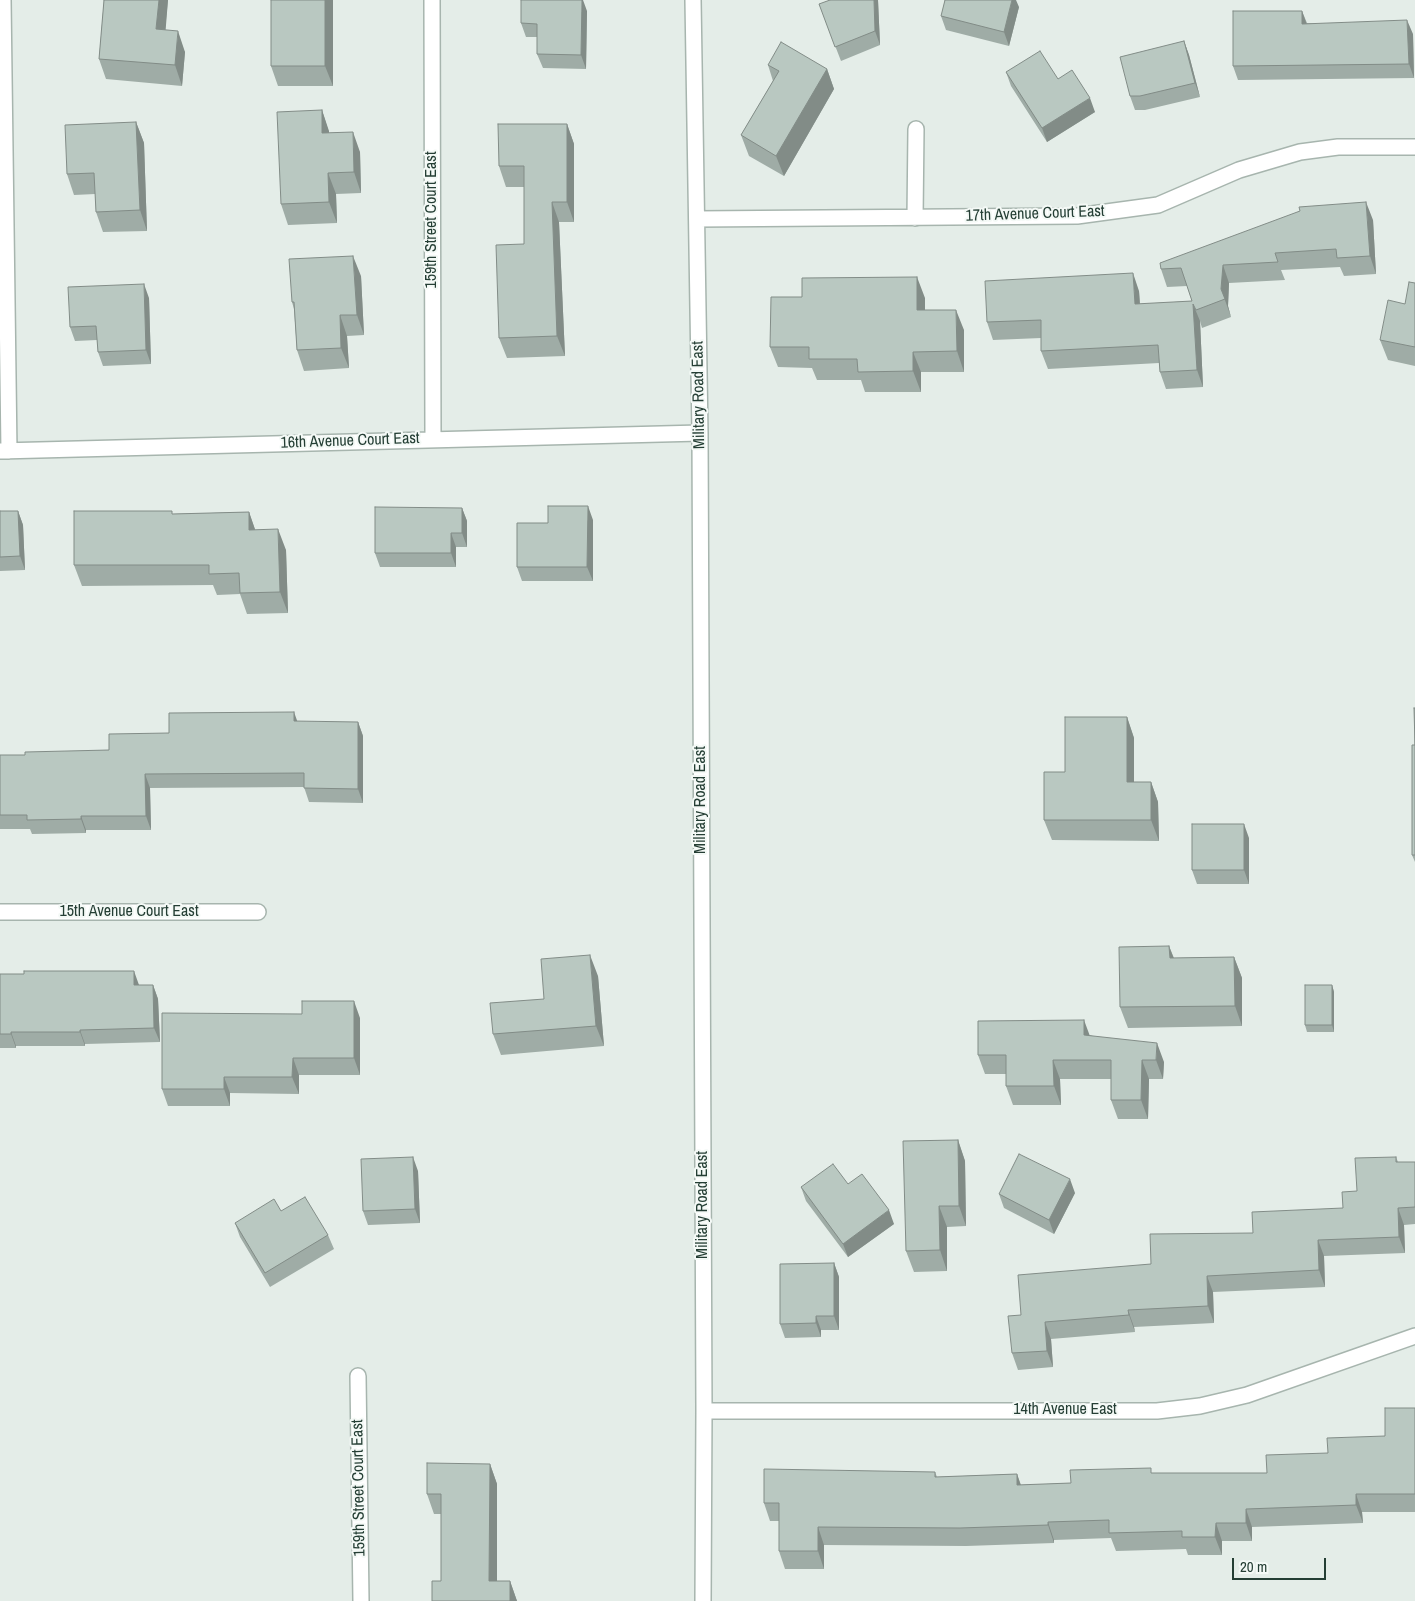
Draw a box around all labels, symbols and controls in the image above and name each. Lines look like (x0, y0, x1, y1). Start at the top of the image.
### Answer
street label: 159th Street Court East (422, 151, 442, 289)
street label: 17th Avenue Court East (965, 202, 1105, 226)
street label: Military Road East (688, 341, 710, 449)
street label: 16th Avenue Court East (280, 429, 420, 453)
street label: Military Road East (691, 746, 711, 854)
street label: 15th Avenue Court East (59, 902, 199, 922)
street label: Military Road East (693, 1151, 713, 1259)
street label: 14th Avenue East (1013, 1400, 1117, 1420)
street label: 159th Street Court East (348, 1419, 370, 1557)
scale bar (1235, 1548, 1329, 1580)
text: 20 m (1240, 1556, 1267, 1577)

